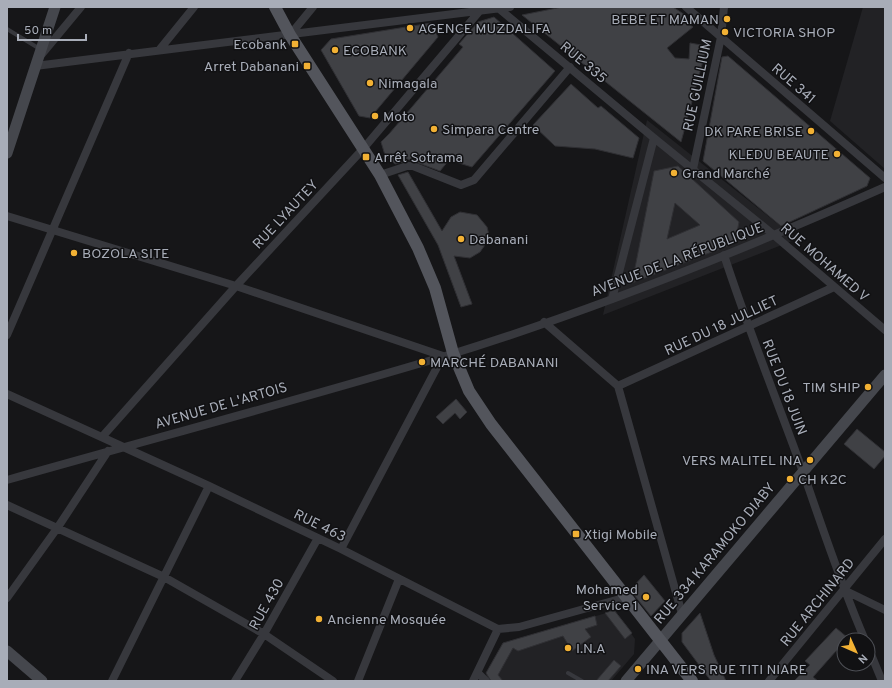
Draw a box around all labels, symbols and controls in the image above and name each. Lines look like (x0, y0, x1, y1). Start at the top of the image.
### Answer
place label: BEBE ET MAMAN (611, 12, 719, 29)
marker: BEBE ET MAMAN (722, 14, 732, 24)
scale bar (18, 16, 86, 42)
place label: AGENCE MUZDALIFA (418, 21, 551, 38)
text: 50 m (24, 23, 52, 39)
marker: AGENCE MUZDALIFA (405, 23, 415, 33)
place label: VICTORIA SHOP (733, 25, 835, 42)
marker: VICTORIA SHOP (720, 27, 730, 37)
place label: Ecobank (233, 37, 287, 54)
street label: RUE GUILLIUM (680, 37, 717, 133)
marker: Ecobank (290, 39, 300, 49)
street label: RUE 335 (556, 39, 610, 88)
place label: ECOBANK (343, 43, 407, 60)
marker: ECOBANK (330, 45, 340, 55)
place label: Arret Dabanani (204, 59, 299, 76)
street label: RUE 341 (767, 60, 819, 108)
marker: Arret Dabanani (302, 61, 312, 71)
place label: Nimagala (378, 76, 437, 93)
marker: Nimagala (365, 78, 375, 88)
place label: Moto (383, 109, 415, 126)
marker: Moto (370, 111, 380, 121)
place label: Simpara Centre (442, 122, 539, 139)
marker: Simpara Centre (429, 124, 439, 134)
place label: DK PARE BRISE (704, 124, 803, 141)
marker: DK PARE BRISE (806, 126, 816, 136)
place label: KLEDU BEAUTE (729, 147, 829, 164)
marker: KLEDU BEAUTE (832, 149, 842, 159)
place label: Arrêt Sotrama (374, 150, 463, 167)
marker: Arrêt Sotrama (361, 152, 371, 162)
place label: Grand Marché (682, 166, 770, 183)
marker: Grand Marché (669, 168, 679, 178)
street label: RUE LYAUTEY (250, 177, 323, 253)
street label: AVENUE DE LA RÉPUBLIQUE (589, 219, 766, 301)
street label: RUE MOHAMED V (776, 220, 872, 306)
place label: Dabanani (469, 232, 528, 249)
marker: Dabanani (456, 234, 466, 244)
place label: BOZOLA SITE (82, 246, 169, 263)
marker: BOZOLA SITE (69, 248, 79, 258)
street label: RUE DU 18 JULLIET (662, 293, 781, 360)
street label: RUE DU 18 JUIN (758, 337, 810, 438)
place label: MARCHÉ DABANANI (430, 354, 559, 372)
marker: MARCHÉ DABANANI (417, 357, 427, 367)
street label: AVENUE DE L'ARTOIS (153, 379, 290, 433)
place label: TIM SHIP (803, 380, 860, 397)
marker: TIM SHIP (863, 382, 873, 392)
place label: VERS MALITEL INA (682, 453, 802, 470)
marker: VERS MALITEL INA (805, 455, 815, 465)
place label: CH K2C (798, 472, 847, 489)
marker: CH K2C (785, 474, 795, 484)
street label: RUE 334 KARAMOKO DIABY (651, 480, 779, 628)
street label: RUE 463 (290, 506, 348, 546)
place label: Xtigi Mobile (584, 527, 657, 544)
marker: Xtigi Mobile (571, 529, 581, 539)
street label: RUE ARCHINARD (777, 555, 859, 651)
street label: RUE 430 (246, 576, 288, 634)
place label: Mohamed Service 1 (576, 582, 638, 615)
marker: Mohamed Service 1 (641, 592, 651, 602)
place label: Ancienne Mosquée (327, 612, 446, 629)
marker: Ancienne Mosquée (314, 614, 324, 624)
north arrow (836, 632, 876, 672)
place label: I.N.A (576, 641, 606, 658)
marker: I.N.A (563, 643, 573, 653)
text: N (855, 651, 870, 666)
place label: INA VERS RUE TITI NIARE (646, 662, 807, 679)
marker: INA VERS RUE TITI NIARE (633, 664, 643, 674)

